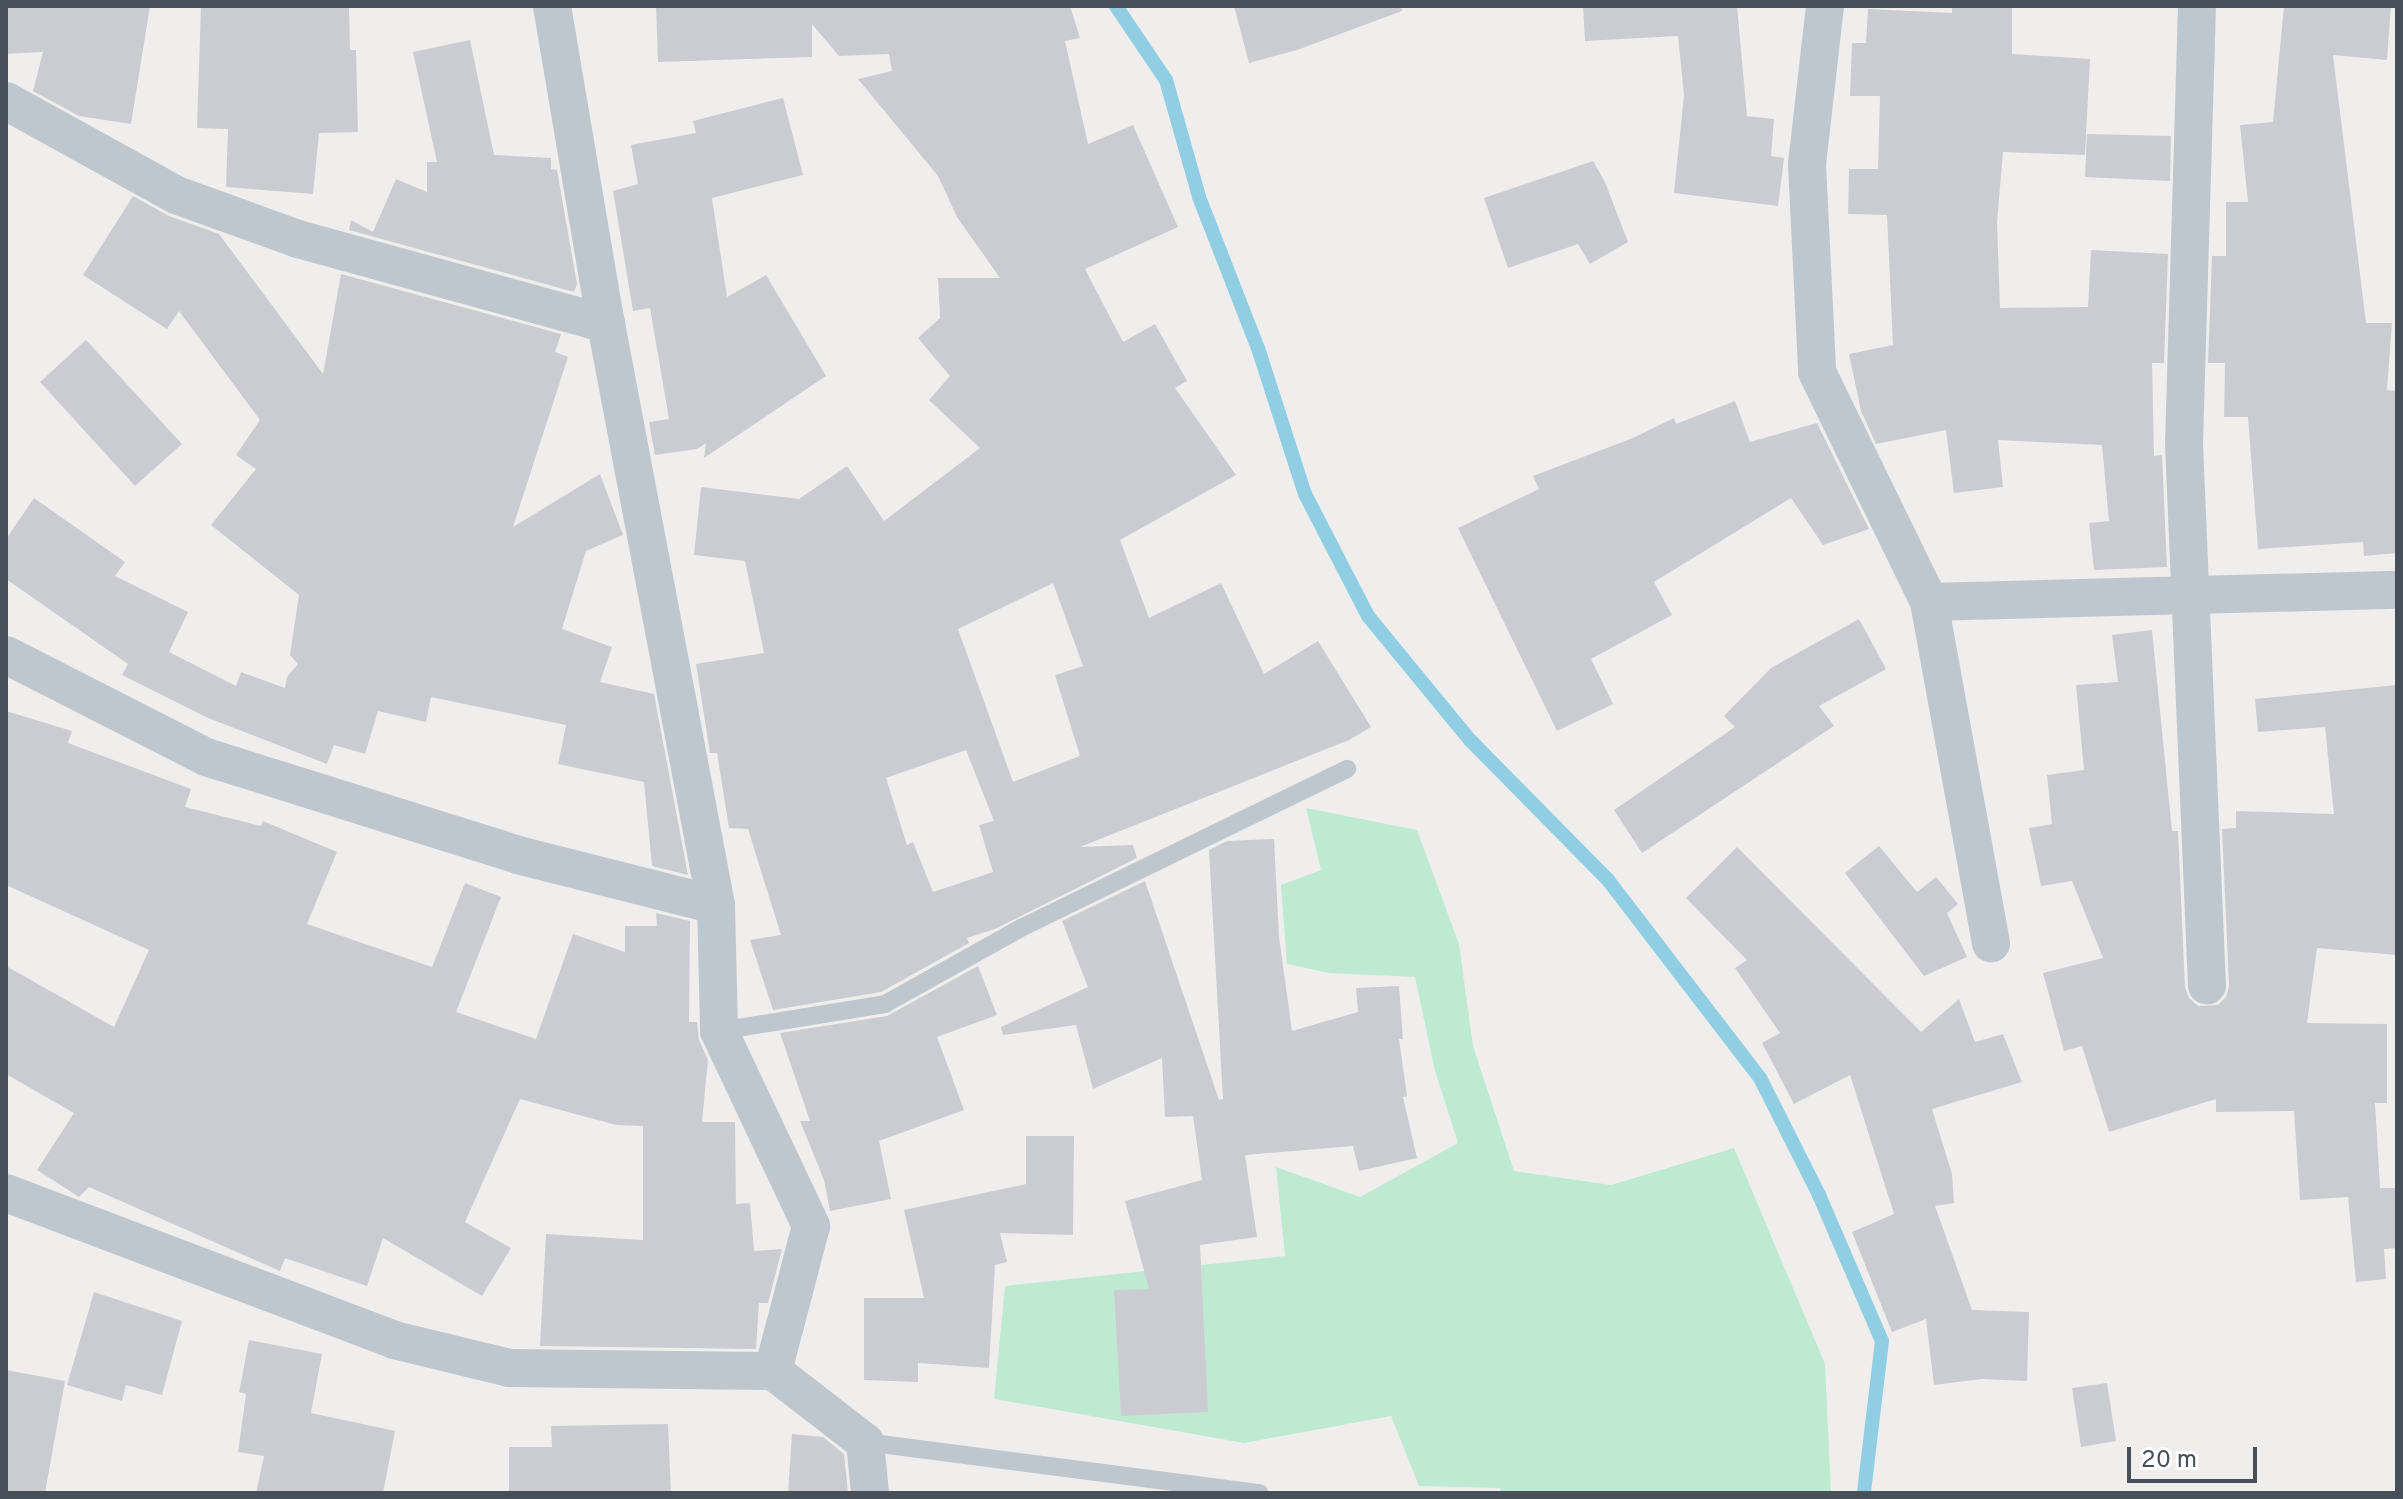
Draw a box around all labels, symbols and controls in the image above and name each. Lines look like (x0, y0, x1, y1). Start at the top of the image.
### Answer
scale bar (2131, 1431, 2261, 1481)
text: 20 m (2141, 1446, 2197, 1476)

